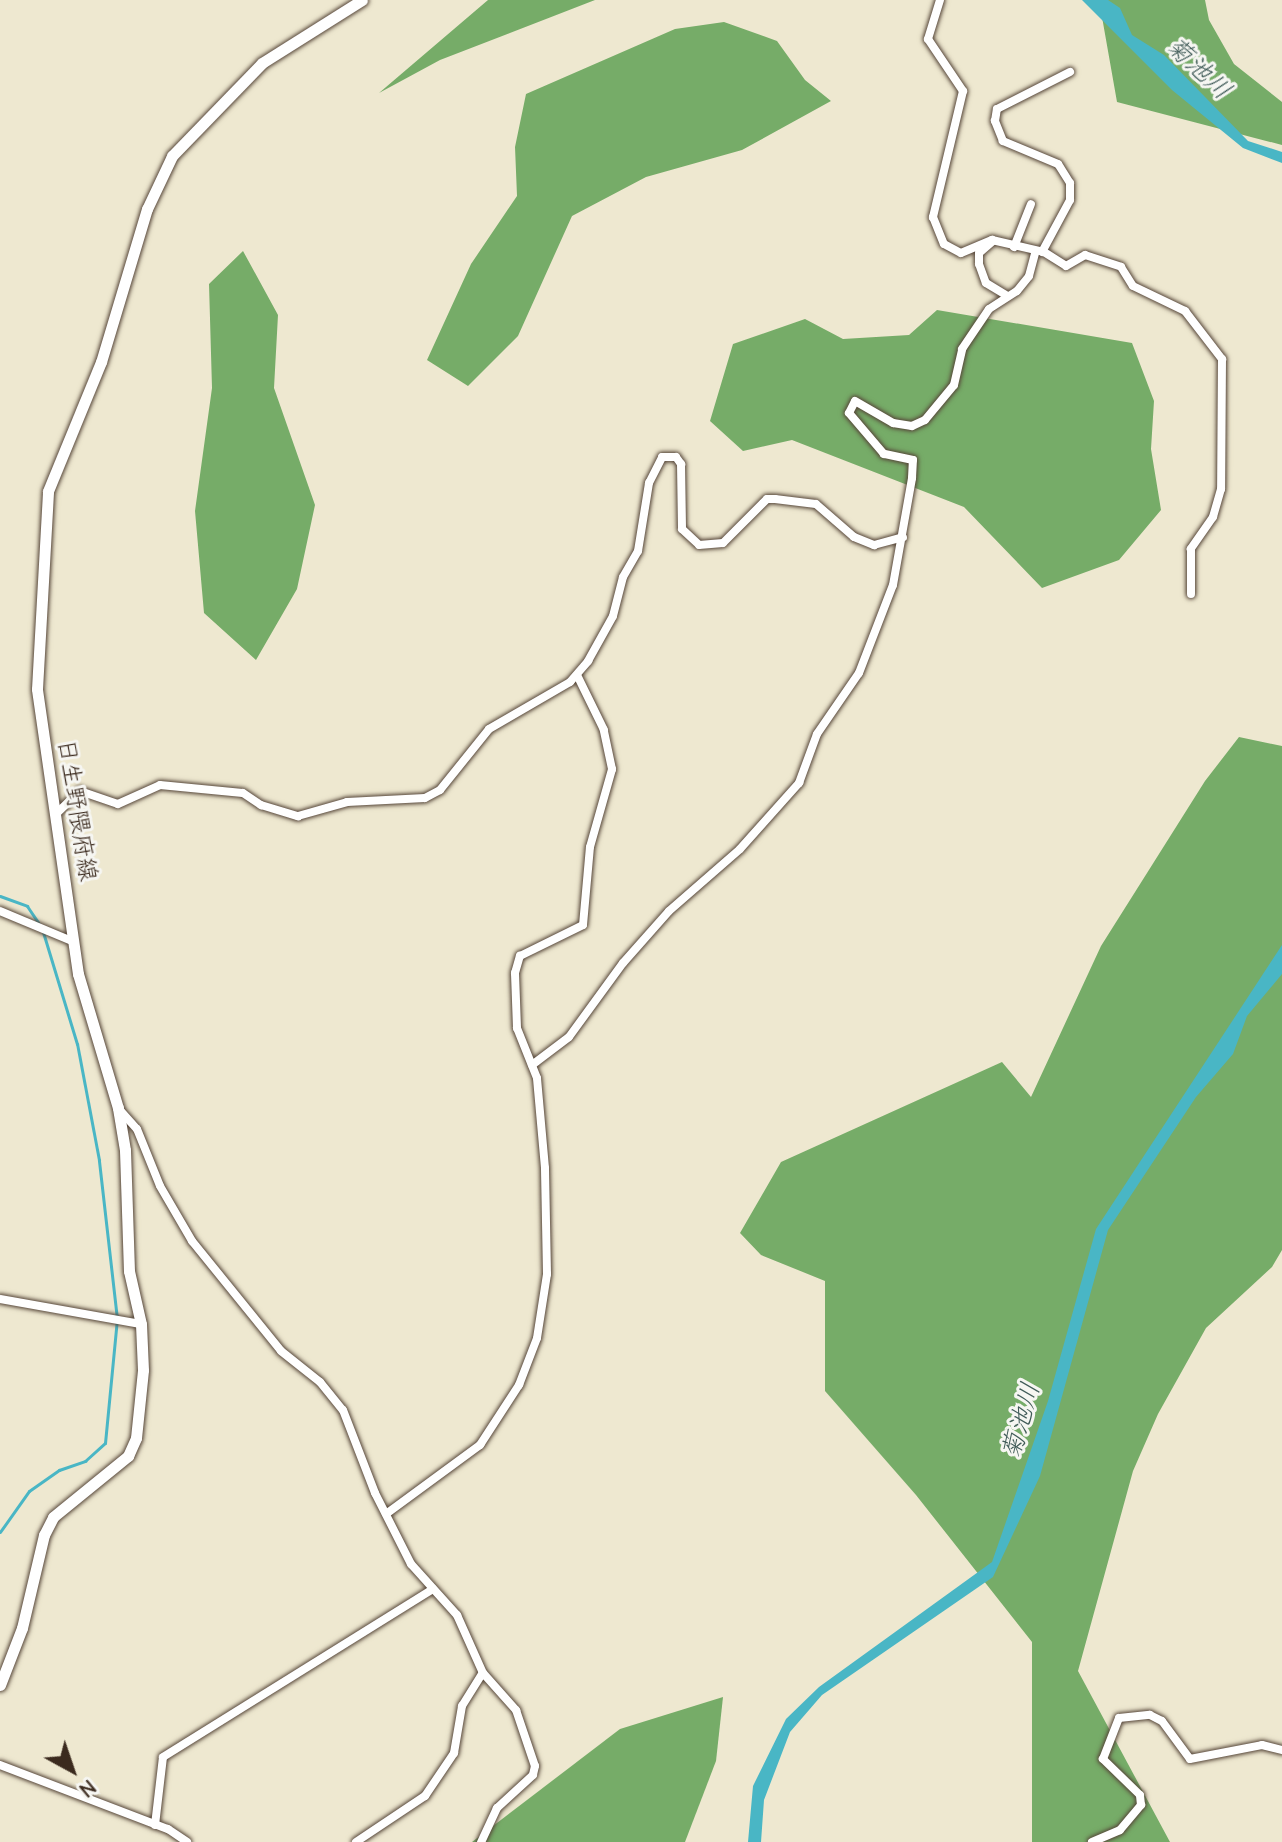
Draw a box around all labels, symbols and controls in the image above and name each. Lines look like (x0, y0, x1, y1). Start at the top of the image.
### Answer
water label: 菊池川 (1159, 31, 1237, 107)
street label: 日生野隈府線 (52, 737, 102, 883)
water label: 菊池川 (996, 1379, 1048, 1463)
north arrow (32, 1730, 112, 1810)
text: N (74, 1774, 101, 1803)

